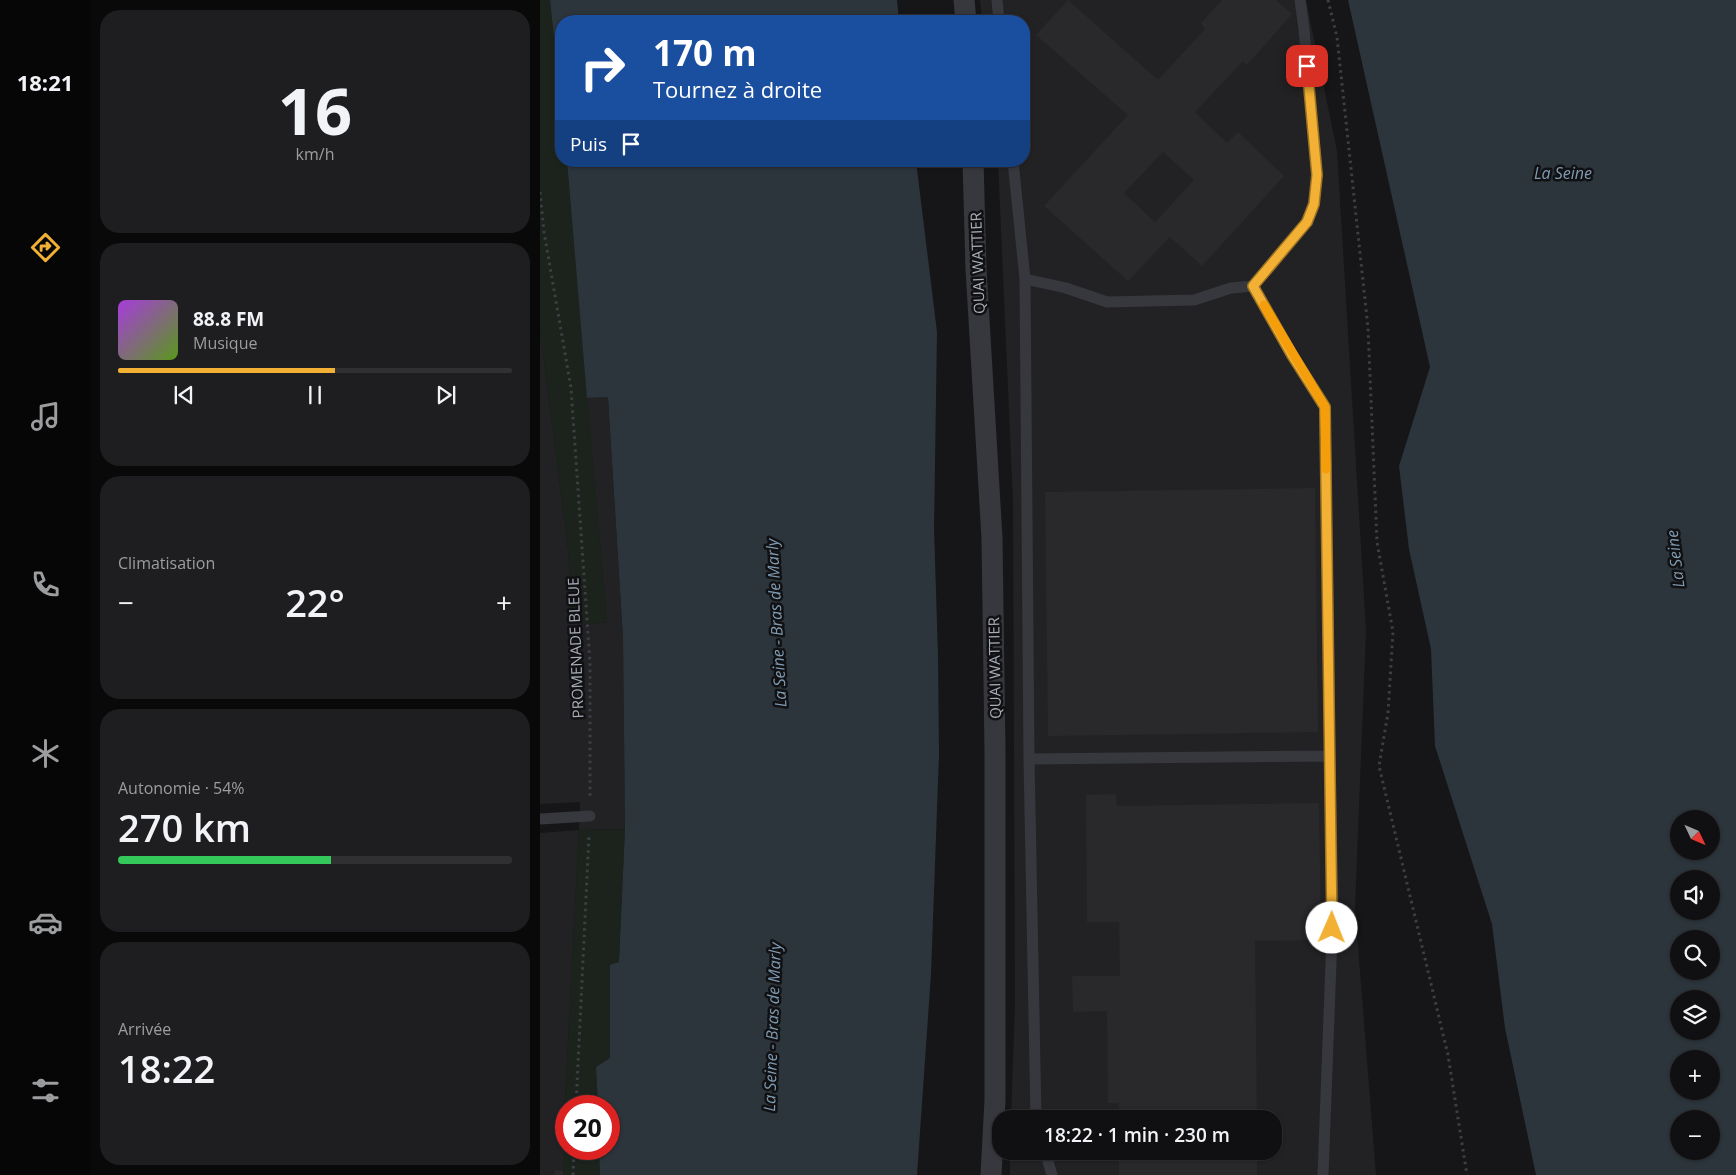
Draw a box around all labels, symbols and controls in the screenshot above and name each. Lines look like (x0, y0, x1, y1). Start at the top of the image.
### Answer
text: 170 m (653, 29, 757, 76)
icon: right (570, 35, 635, 100)
pin (1286, 45, 1328, 87)
icon: arrive (1293, 52, 1321, 80)
text: 16 (278, 66, 352, 154)
text: 18:21 (17, 67, 73, 97)
text: Tournez à droite (653, 74, 822, 104)
icon: arrive (617, 130, 645, 158)
text: Puis (570, 131, 607, 157)
text: km/h (296, 143, 334, 165)
water label: La Seine (1534, 162, 1592, 184)
street label: QUAI WATTIER (965, 211, 989, 314)
icon: directions (28, 230, 63, 265)
text: 88.8 FM (193, 306, 264, 332)
text: Musique (193, 332, 257, 354)
icon: previous (170, 381, 198, 409)
icon: pause (301, 381, 329, 409)
icon: next (432, 381, 460, 409)
icon: music (28, 399, 63, 434)
water label: La Seine (1661, 529, 1689, 589)
water label: La Seine - Bras de Marly (761, 536, 791, 708)
text: Climatisation (118, 552, 215, 574)
icon: phone (28, 567, 63, 602)
text: 22° (285, 576, 345, 628)
street label: PROMENADE BLEUE (563, 577, 587, 719)
text: − (118, 583, 134, 621)
text: + (496, 583, 512, 621)
street label: QUAI WATTIER (983, 616, 1005, 719)
icon: climate (28, 736, 63, 771)
text: Autonomie · 54% (118, 777, 245, 799)
text: 270 km (118, 801, 251, 853)
north arrow (1670, 810, 1720, 860)
map controls (1670, 810, 1720, 1160)
button: sound (1670, 870, 1720, 920)
position arrow (1305, 901, 1357, 953)
icon: car (28, 905, 63, 940)
button: search (1670, 930, 1720, 980)
water label: La Seine - Bras de Marly (758, 941, 786, 1112)
button: layers (1670, 990, 1720, 1040)
text: Arrivée (118, 1018, 171, 1040)
text: 18:22 (118, 1042, 215, 1094)
button: + (1670, 1050, 1720, 1100)
icon: filters (28, 1073, 63, 1108)
speed limit sign: 20 (555, 1095, 620, 1160)
button: − (1670, 1110, 1720, 1160)
text: 18:22 · 1 min · 230 m (1044, 1122, 1230, 1148)

